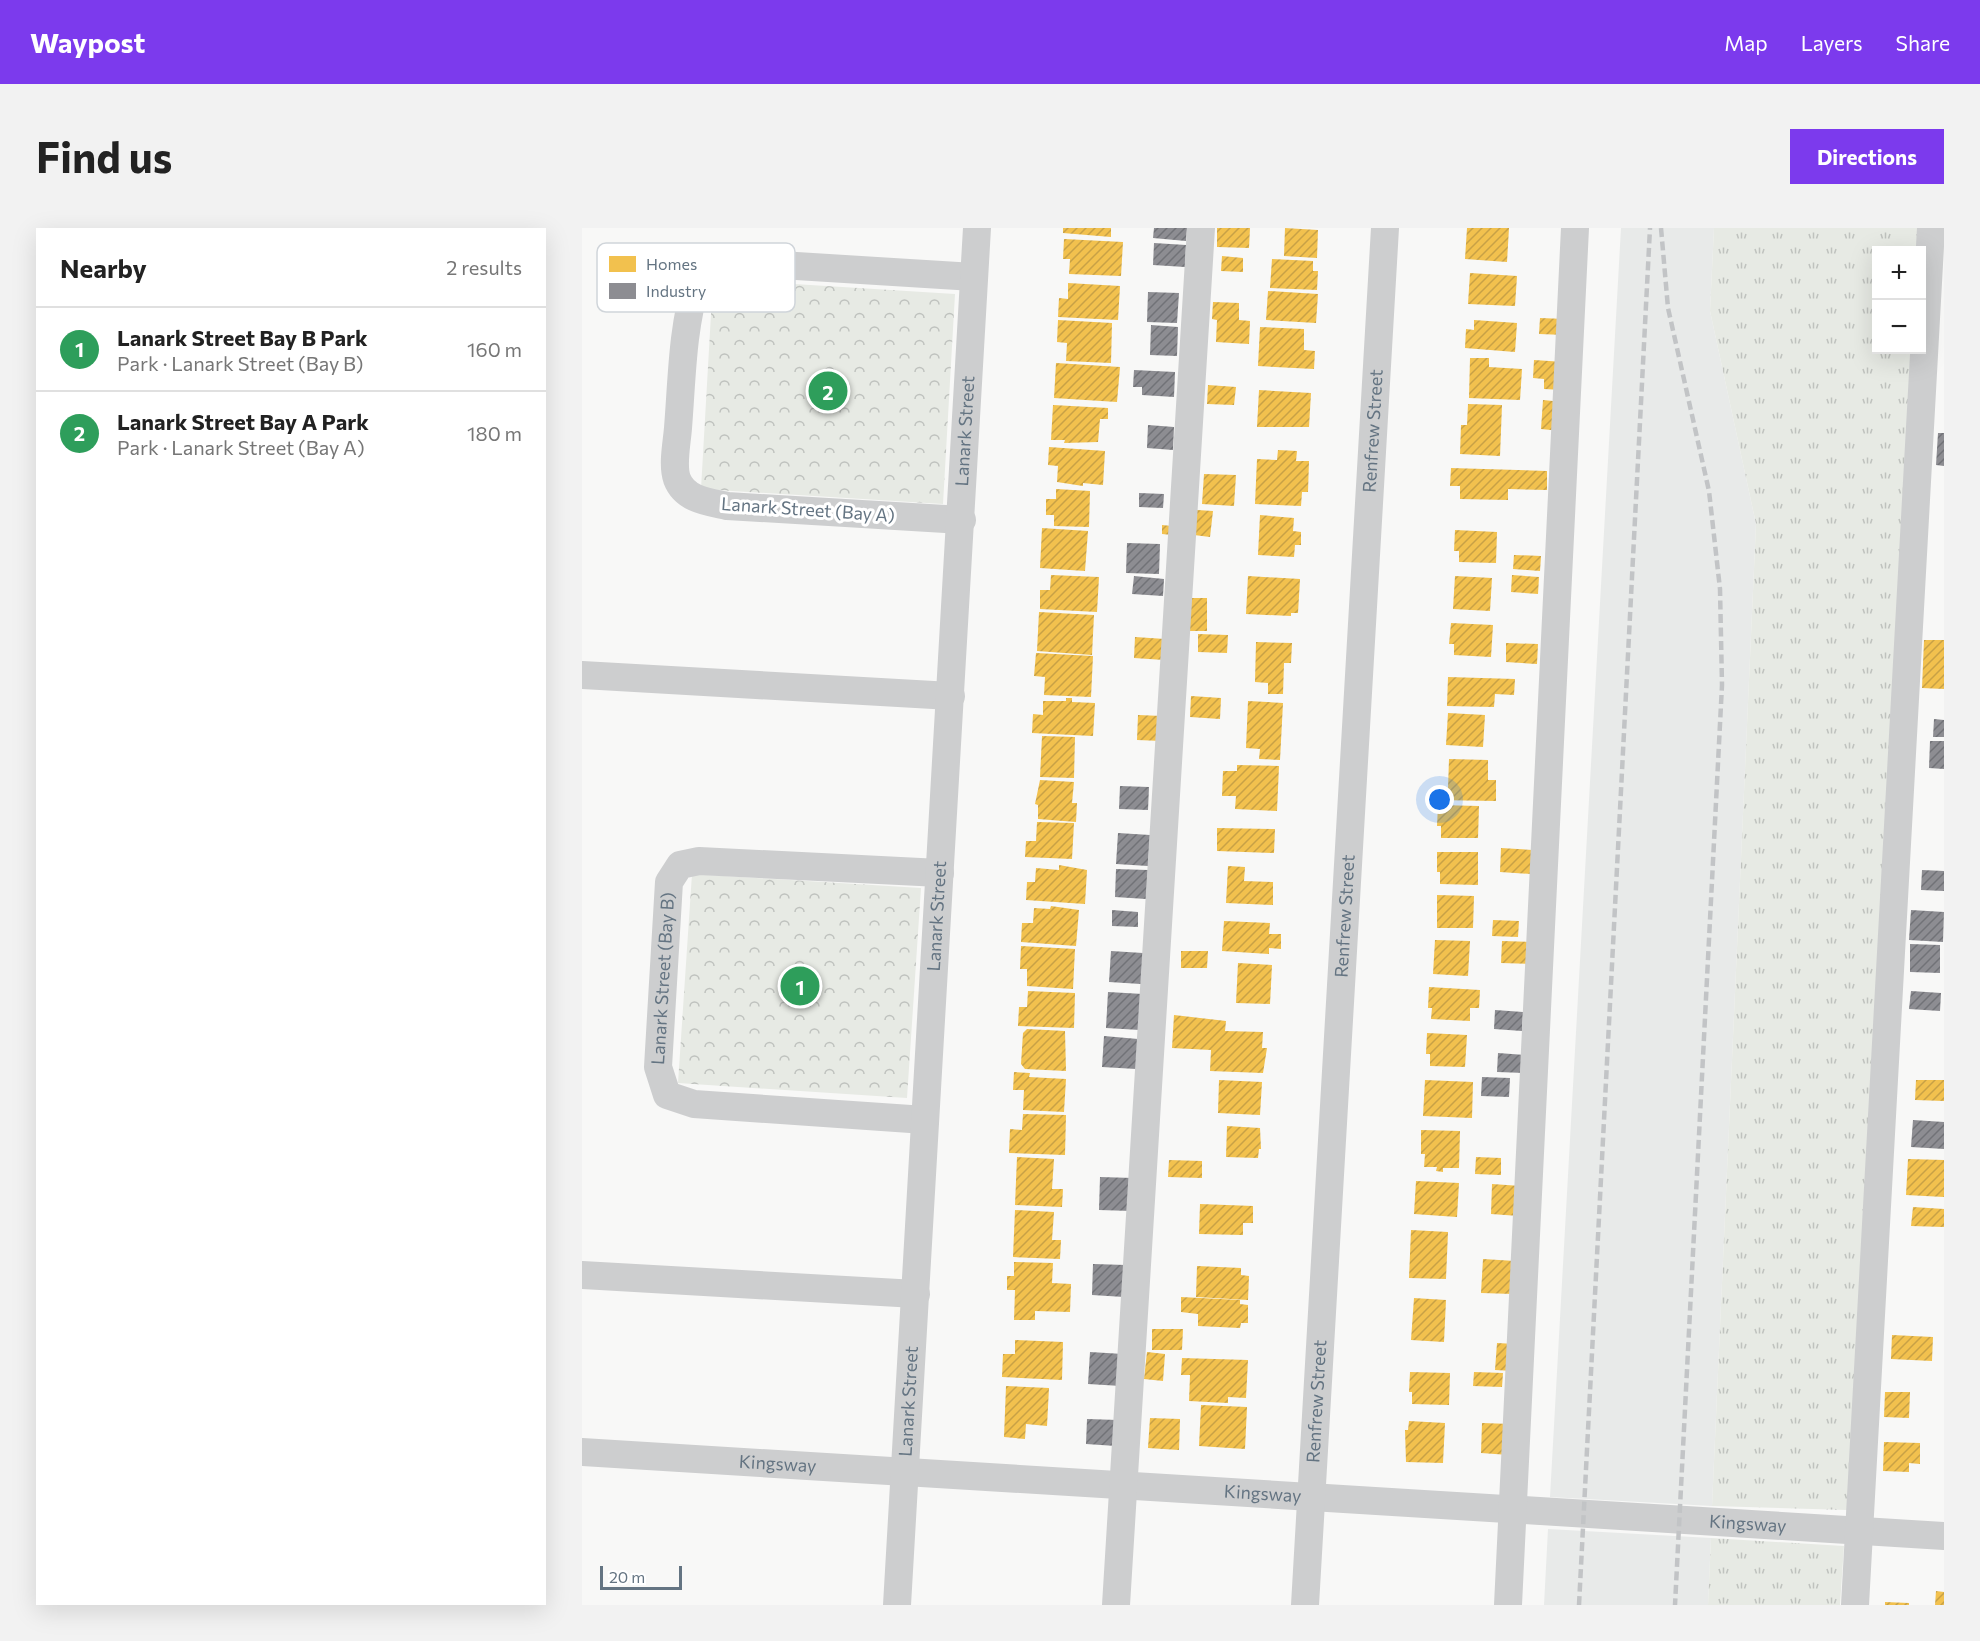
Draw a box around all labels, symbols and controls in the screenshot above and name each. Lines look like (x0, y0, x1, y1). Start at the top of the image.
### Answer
text: Waypost (30, 25, 145, 59)
text: Map (1724, 30, 1768, 55)
text: Layers (1801, 30, 1863, 55)
text: Share (1896, 30, 1950, 55)
button: Directions (1790, 129, 1944, 184)
text: Find us (36, 130, 172, 182)
legend (597, 243, 795, 312)
map controls (1872, 246, 1926, 354)
button: + (1872, 246, 1926, 300)
text: Nearby (60, 252, 147, 283)
text: Homes (646, 254, 697, 273)
text: 2 results (446, 255, 522, 279)
text: Industry (646, 281, 706, 300)
button: − (1872, 300, 1926, 354)
text: Lanark Street Bay B Park (117, 324, 368, 351)
text: 1 (75, 337, 84, 361)
text: 160 m (467, 337, 522, 361)
text: Park · Lanark Street (Bay B) (117, 351, 363, 375)
pin: 2 (808, 368, 848, 414)
street label: Renfrew Street (1358, 369, 1387, 493)
street label: Lanark Street (950, 375, 978, 487)
text: Lanark Street Bay A Park (117, 408, 369, 435)
text: 2 (74, 421, 85, 445)
text: 180 m (467, 421, 522, 445)
text: Park · Lanark Street (Bay A) (117, 435, 365, 459)
street label: Lanark Street (Bay A) (720, 492, 896, 526)
your location (1425, 785, 1454, 814)
street label: Renfrew Street (1329, 854, 1359, 978)
street label: Lanark Street (922, 860, 950, 972)
street label: Lanark Street (Bay B) (646, 891, 678, 1066)
pin: 1 (780, 964, 820, 1008)
street label: Renfrew Street (1301, 1339, 1330, 1464)
street label: Lanark Street (894, 1345, 922, 1457)
street label: Kingsway (738, 1450, 817, 1476)
street label: Kingsway (1223, 1480, 1302, 1506)
street label: Kingsway (1708, 1510, 1787, 1536)
scale bar (600, 1563, 682, 1590)
text: 20 m (609, 1567, 645, 1586)

